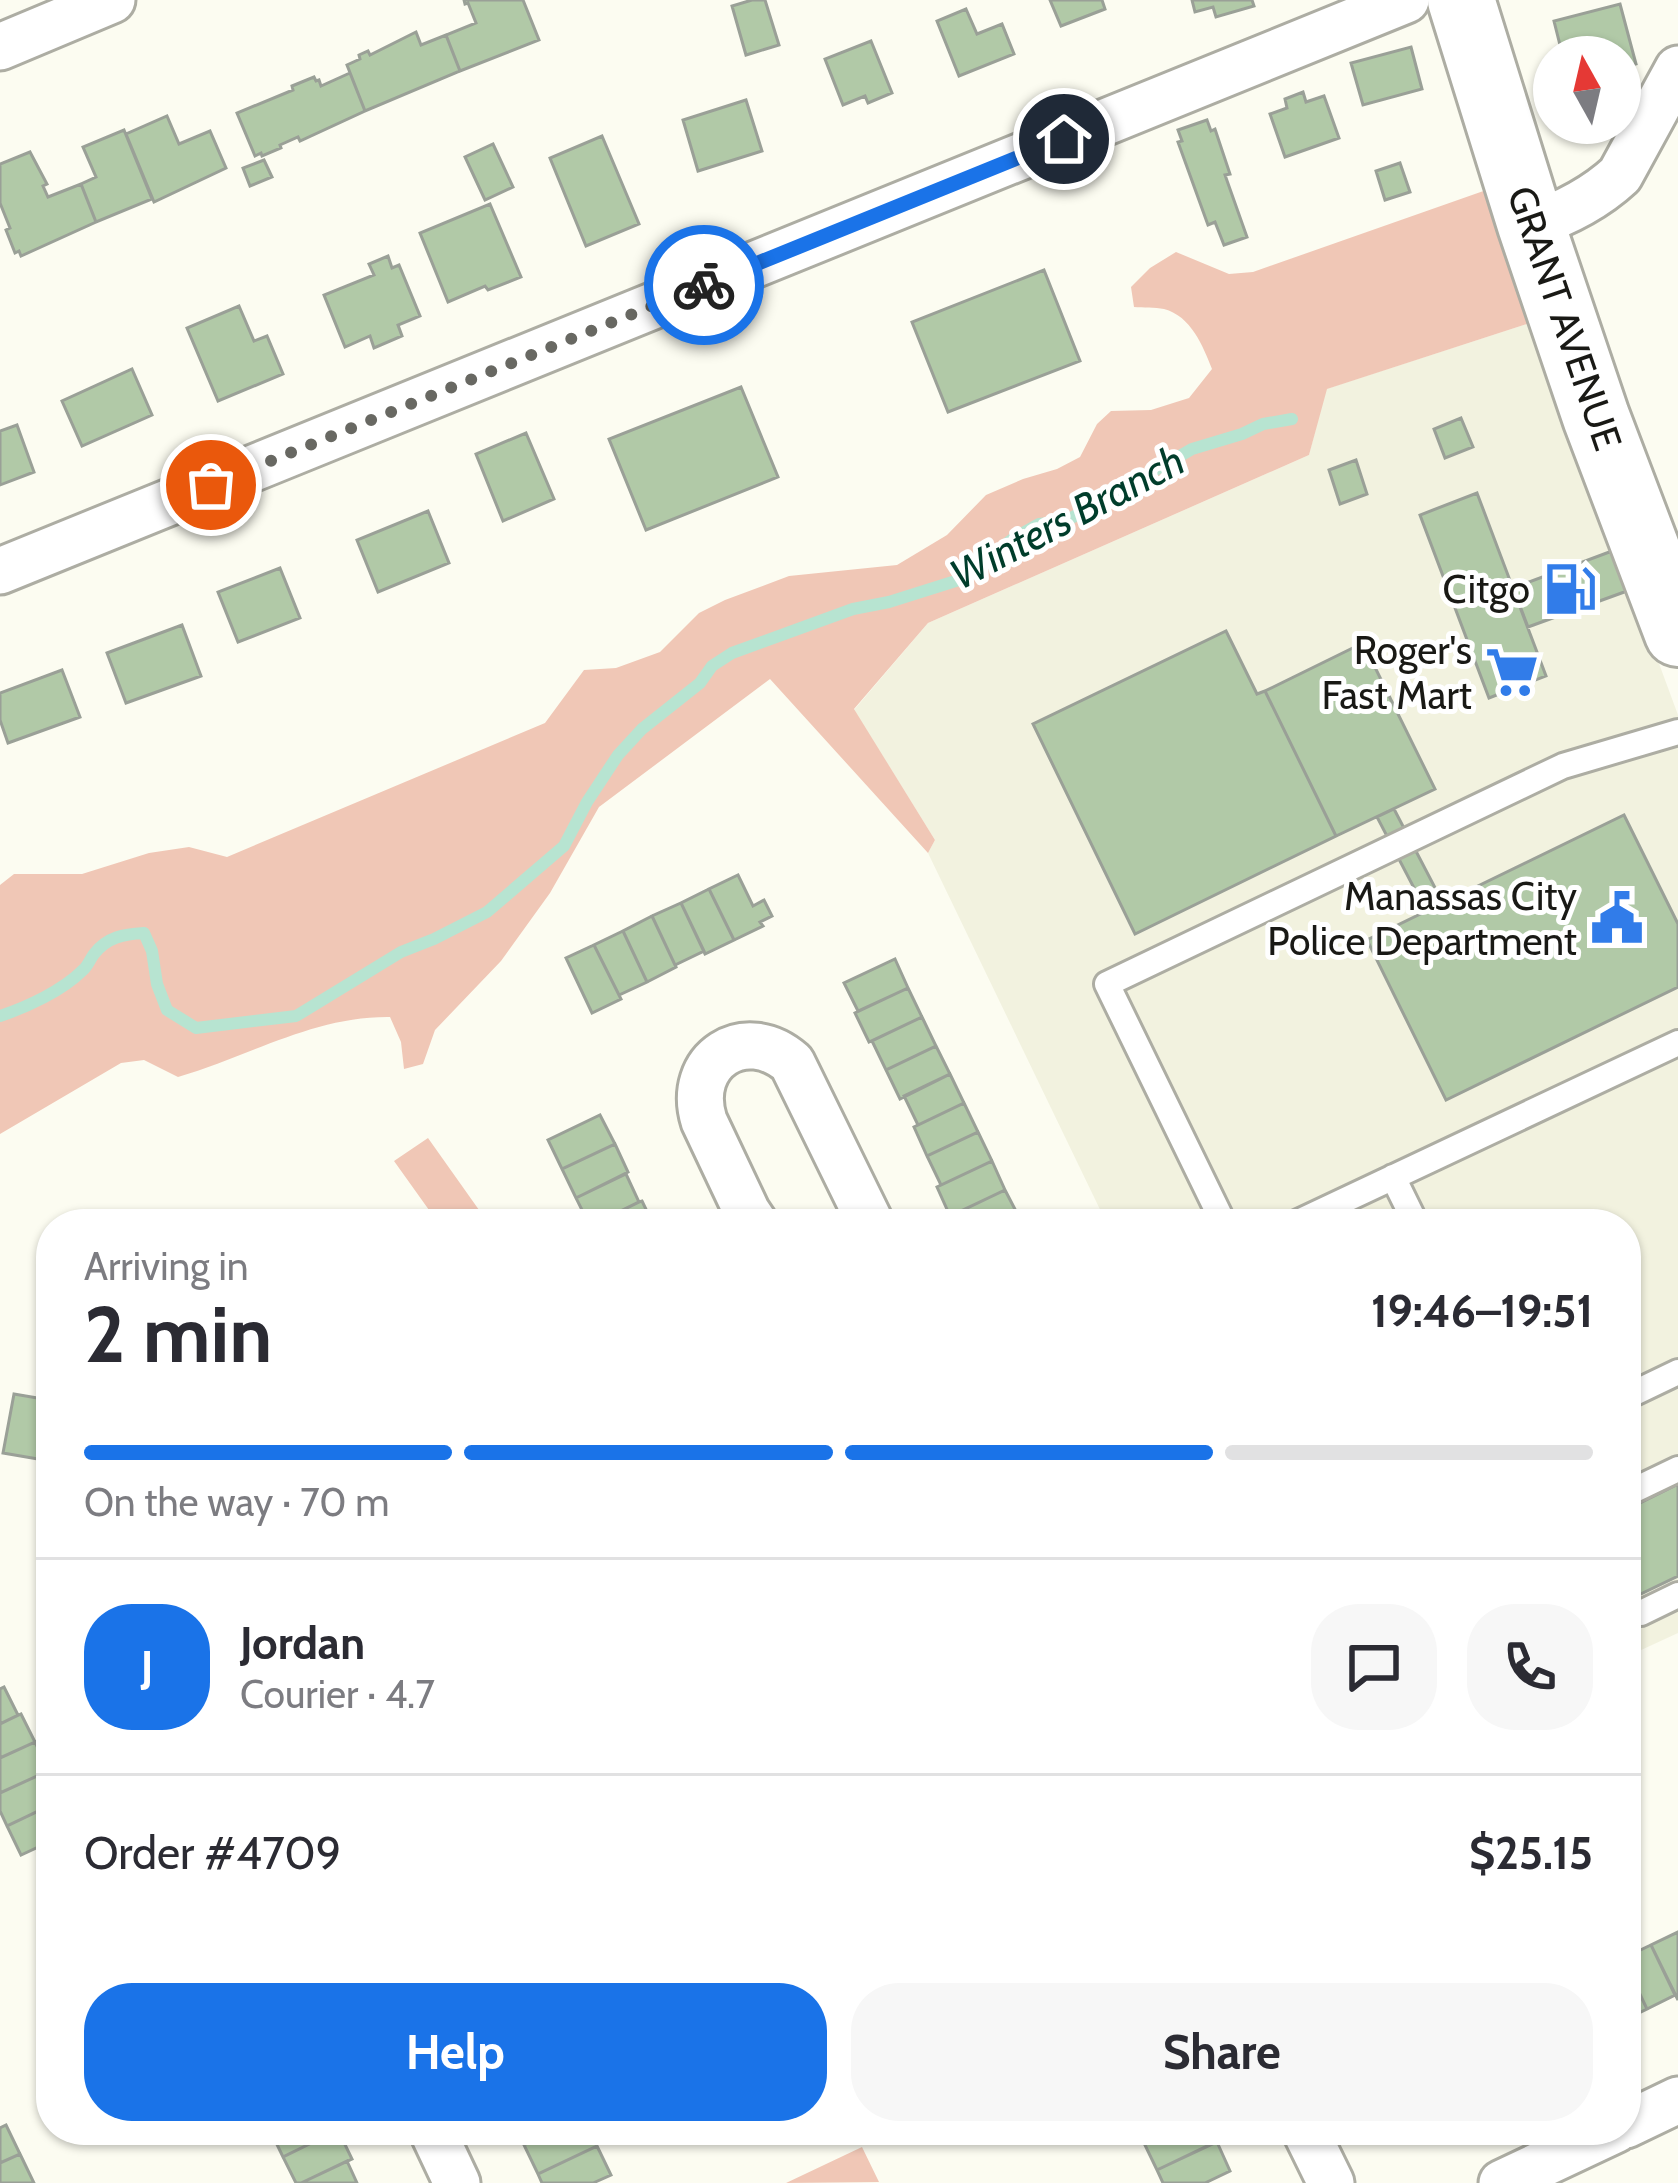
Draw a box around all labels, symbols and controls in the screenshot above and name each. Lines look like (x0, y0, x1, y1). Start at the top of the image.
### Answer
north arrow (1533, 36, 1641, 144)
map controls (1533, 36, 1641, 144)
pin (1013, 88, 1115, 190)
icon: home (1031, 106, 1097, 172)
street label: GRANT AVENUE (1497, 180, 1633, 456)
courier (644, 225, 764, 345)
icon: bike (671, 252, 737, 318)
pin (160, 434, 262, 536)
water label: Winters Branch (941, 434, 1193, 600)
icon: bag (178, 452, 244, 518)
fuel station icon: Citgo (1541, 560, 1599, 618)
place label: Citgo (1442, 565, 1530, 613)
place label: Roger's Fast Mart (1321, 626, 1472, 719)
supermarket icon: Roger's Fast Mart (1483, 643, 1541, 701)
place label: Manassas City Police Department (1267, 872, 1577, 965)
public building icon: Manassas City Police Department (1588, 889, 1646, 947)
text: Arriving in (84, 1242, 248, 1290)
text: 19:46–19:51 (1371, 1284, 1593, 1338)
text: 2 min (84, 1287, 272, 1382)
text: On the way · 70 m (84, 1478, 389, 1526)
button: chat (1311, 1604, 1437, 1730)
button: phone (1467, 1604, 1593, 1730)
text: Jordan (240, 1616, 365, 1670)
text: J (141, 1640, 153, 1694)
text: Courier · 4.7 (240, 1670, 435, 1718)
text: Order #4709 (84, 1826, 341, 1880)
text: $25.15 (1469, 1826, 1593, 1880)
button: Help (84, 1983, 827, 2121)
button: Share (851, 1983, 1593, 2121)

